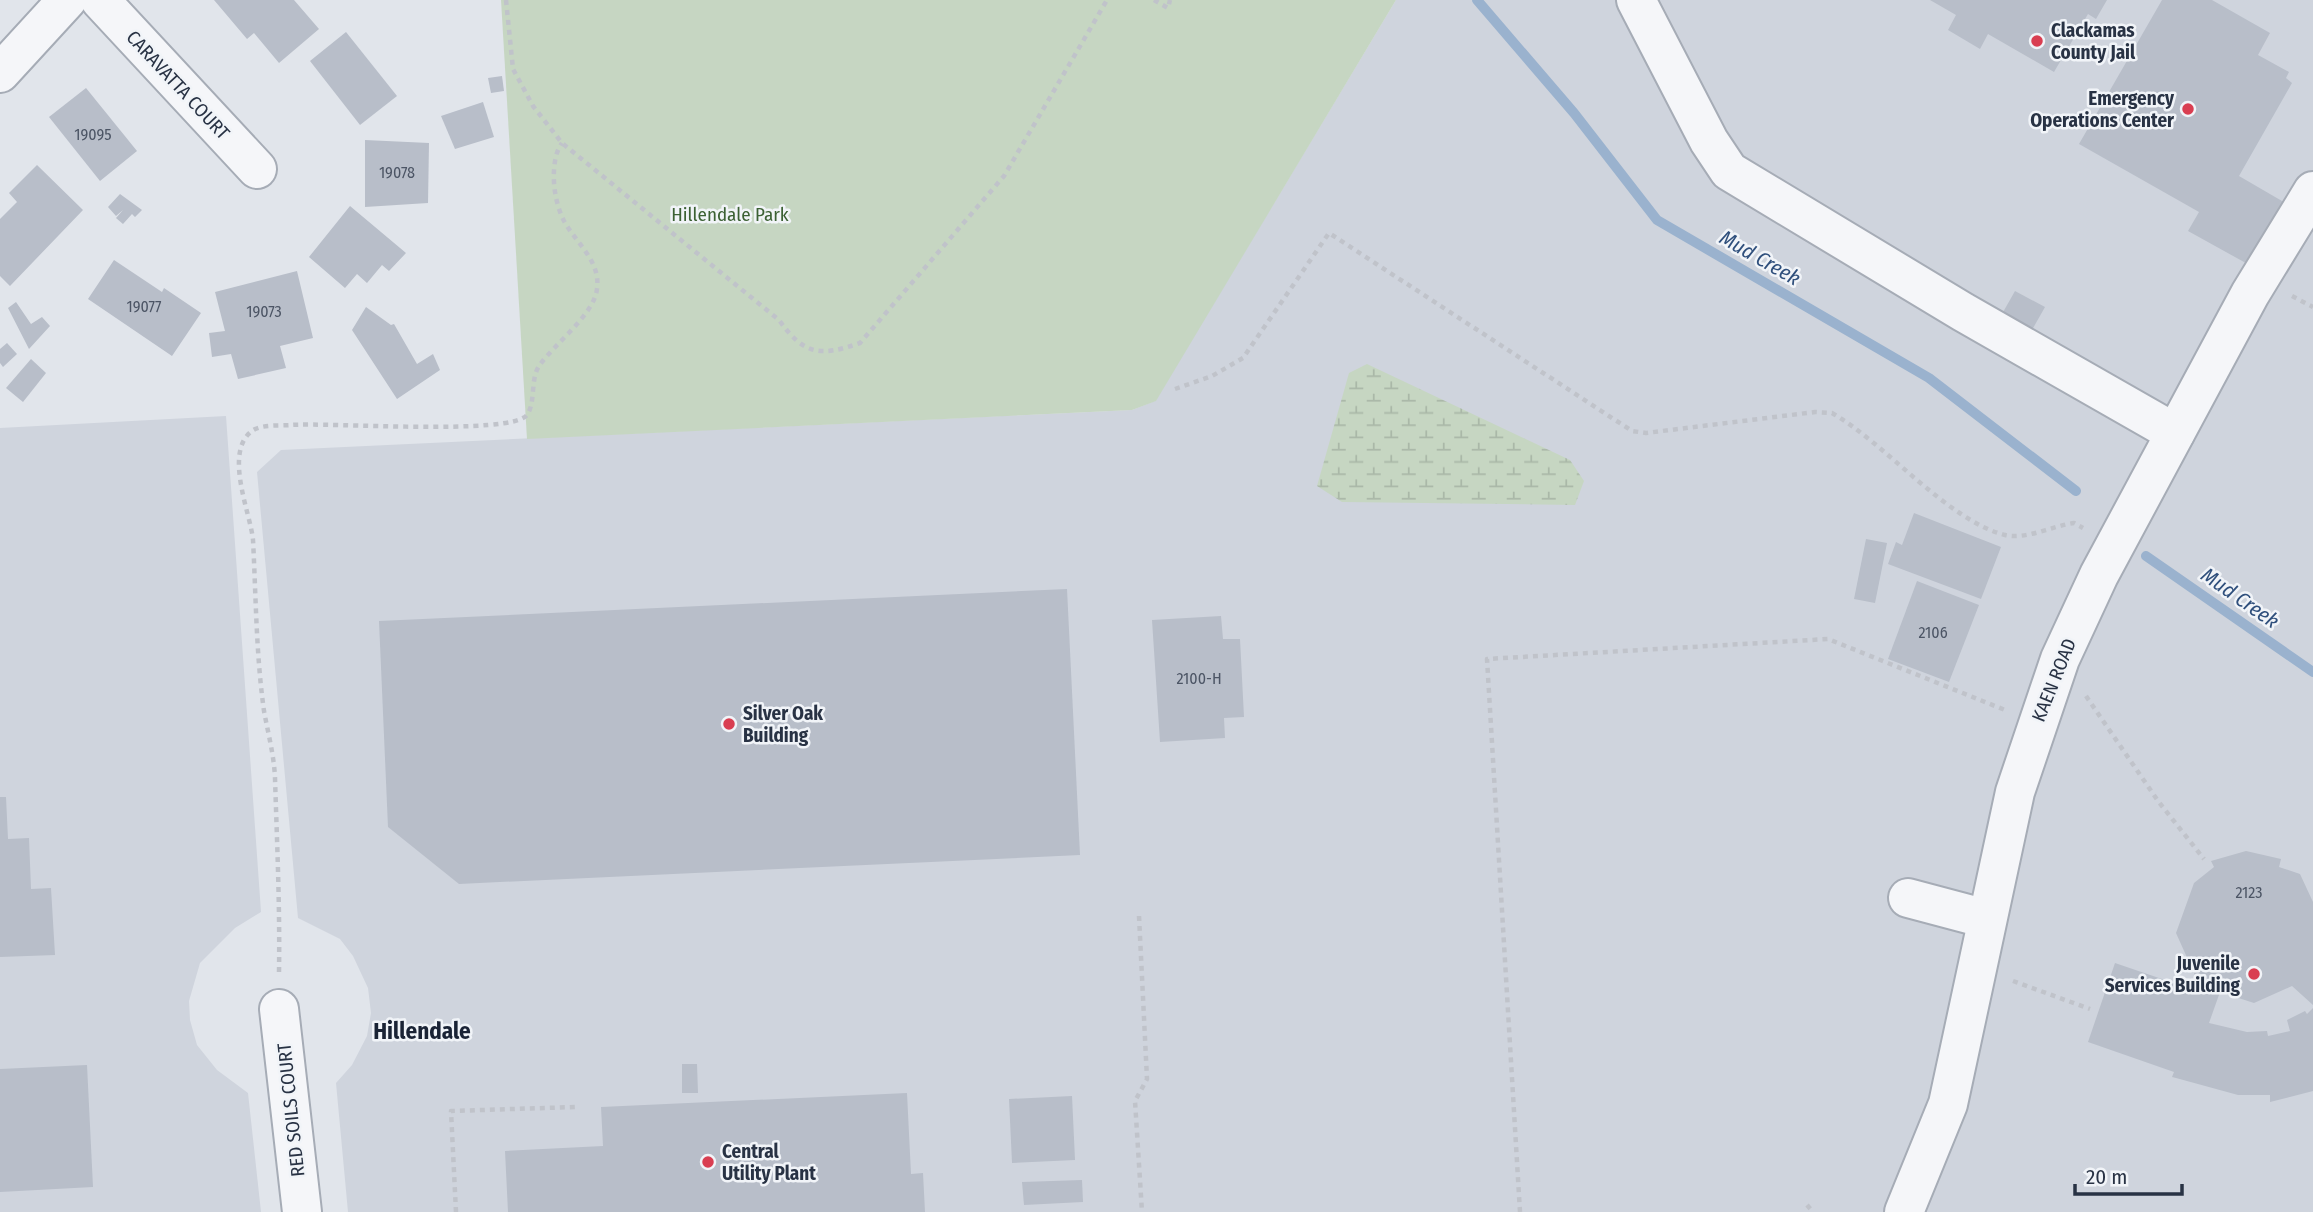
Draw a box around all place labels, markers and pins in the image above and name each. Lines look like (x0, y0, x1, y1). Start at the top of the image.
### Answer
place label: Clackamas County Jail (2051, 19, 2136, 64)
marker: Clackamas County Jail (2029, 33, 2045, 49)
place label: Emergency Operations Center (2030, 87, 2175, 132)
marker: Emergency Operations Center (2180, 101, 2196, 117)
place label: Silver Oak Building (743, 702, 823, 747)
marker: Silver Oak Building (721, 716, 737, 732)
place label: Juvenile Services Building (2105, 952, 2241, 997)
marker: Juvenile Services Building (2246, 966, 2262, 982)
place label: Central Utility Plant (722, 1140, 816, 1185)
marker: Central Utility Plant (700, 1154, 716, 1170)

